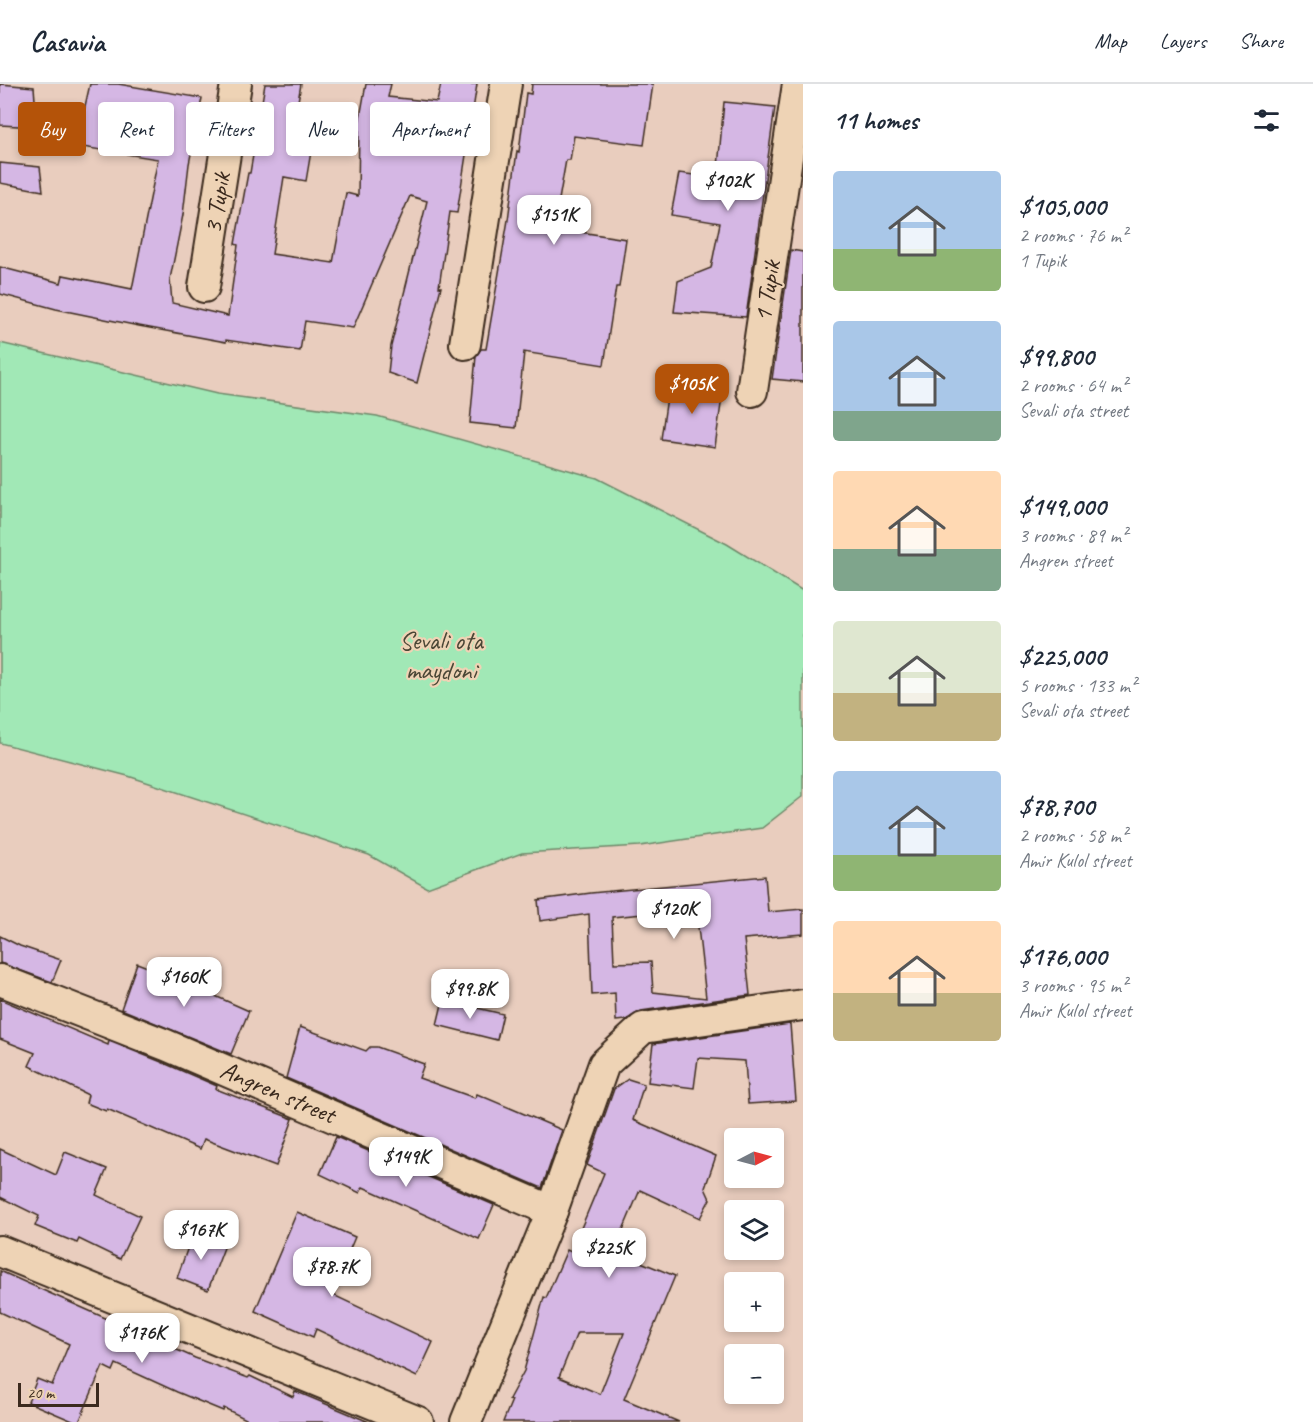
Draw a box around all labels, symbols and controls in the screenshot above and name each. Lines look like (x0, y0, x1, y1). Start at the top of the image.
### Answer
text: Casavia (30, 24, 104, 59)
text: Map (1094, 28, 1127, 54)
text: Layers (1160, 28, 1206, 54)
text: Share (1239, 28, 1283, 54)
chip: Buy (18, 102, 86, 156)
chip: Rent (98, 102, 174, 156)
chip: Filters (186, 102, 274, 156)
chip: New (286, 102, 358, 156)
chip: Apartment (370, 102, 490, 156)
text: 11 homes (833, 104, 918, 137)
icon: filters (1250, 104, 1283, 137)
pin: $102K (686, 161, 770, 212)
text: $102K (705, 168, 751, 193)
street label: 3 Tupik (196, 169, 238, 236)
text: $105,000 (1019, 190, 1106, 223)
pin: $151K (512, 195, 596, 246)
icon: home (881, 195, 953, 267)
text: $151K (531, 202, 577, 227)
text: 2 rooms · 76 m² (1019, 223, 1127, 248)
text: 1 Tupik (1019, 248, 1066, 273)
street label: 1 Tupik (746, 257, 788, 324)
text: $99,800 (1019, 340, 1094, 373)
icon: home (881, 345, 953, 417)
pin: $105K (650, 364, 734, 415)
text: $105K (669, 371, 715, 396)
text: 2 rooms · 64 m² (1019, 373, 1127, 398)
text: Sevali ota street (1019, 398, 1128, 423)
text: $149,000 (1019, 490, 1106, 523)
icon: home (881, 495, 953, 567)
text: 3 rooms · 89 m² (1019, 523, 1127, 548)
text: Angren street (1019, 548, 1113, 573)
park label: Sevali ota maydoni (399, 624, 484, 687)
text: $225,000 (1019, 640, 1106, 673)
icon: home (881, 645, 953, 717)
text: 5 rooms · 133 m² (1019, 673, 1136, 698)
text: Sevali ota street (1019, 698, 1128, 723)
text: $78,700 (1019, 790, 1094, 823)
icon: home (881, 795, 953, 867)
text: 2 rooms · 58 m² (1019, 823, 1127, 848)
text: Amir Kulol street (1019, 848, 1132, 873)
pin: $120K (632, 889, 716, 940)
text: $120K (651, 896, 697, 921)
text: $176,000 (1019, 940, 1107, 973)
icon: home (881, 945, 953, 1017)
pin: $160K (142, 957, 226, 1008)
text: $160K (161, 964, 207, 989)
pin: $99.8K (421, 969, 519, 1020)
text: 3 rooms · 95 m² (1019, 973, 1127, 998)
text: $99.8K (445, 976, 495, 1001)
text: Amir Kulol street (1019, 998, 1132, 1023)
street label: Angren street (215, 1053, 343, 1132)
north arrow (724, 1128, 784, 1188)
map controls (724, 1128, 784, 1404)
pin: $149K (364, 1137, 448, 1188)
text: $149K (383, 1144, 429, 1169)
button: layers (724, 1200, 784, 1260)
pin: $167K (159, 1210, 243, 1261)
text: $167K (178, 1217, 224, 1242)
pin: $225K (567, 1228, 651, 1279)
text: $225K (586, 1235, 632, 1260)
pin: $78.7K (283, 1247, 381, 1298)
text: $78.7K (307, 1254, 357, 1279)
button: + (724, 1272, 784, 1332)
pin: $176K (100, 1313, 184, 1364)
text: $176K (119, 1320, 165, 1345)
button: − (724, 1344, 784, 1404)
scale bar (18, 1380, 99, 1408)
text: 20 m (27, 1383, 54, 1403)

